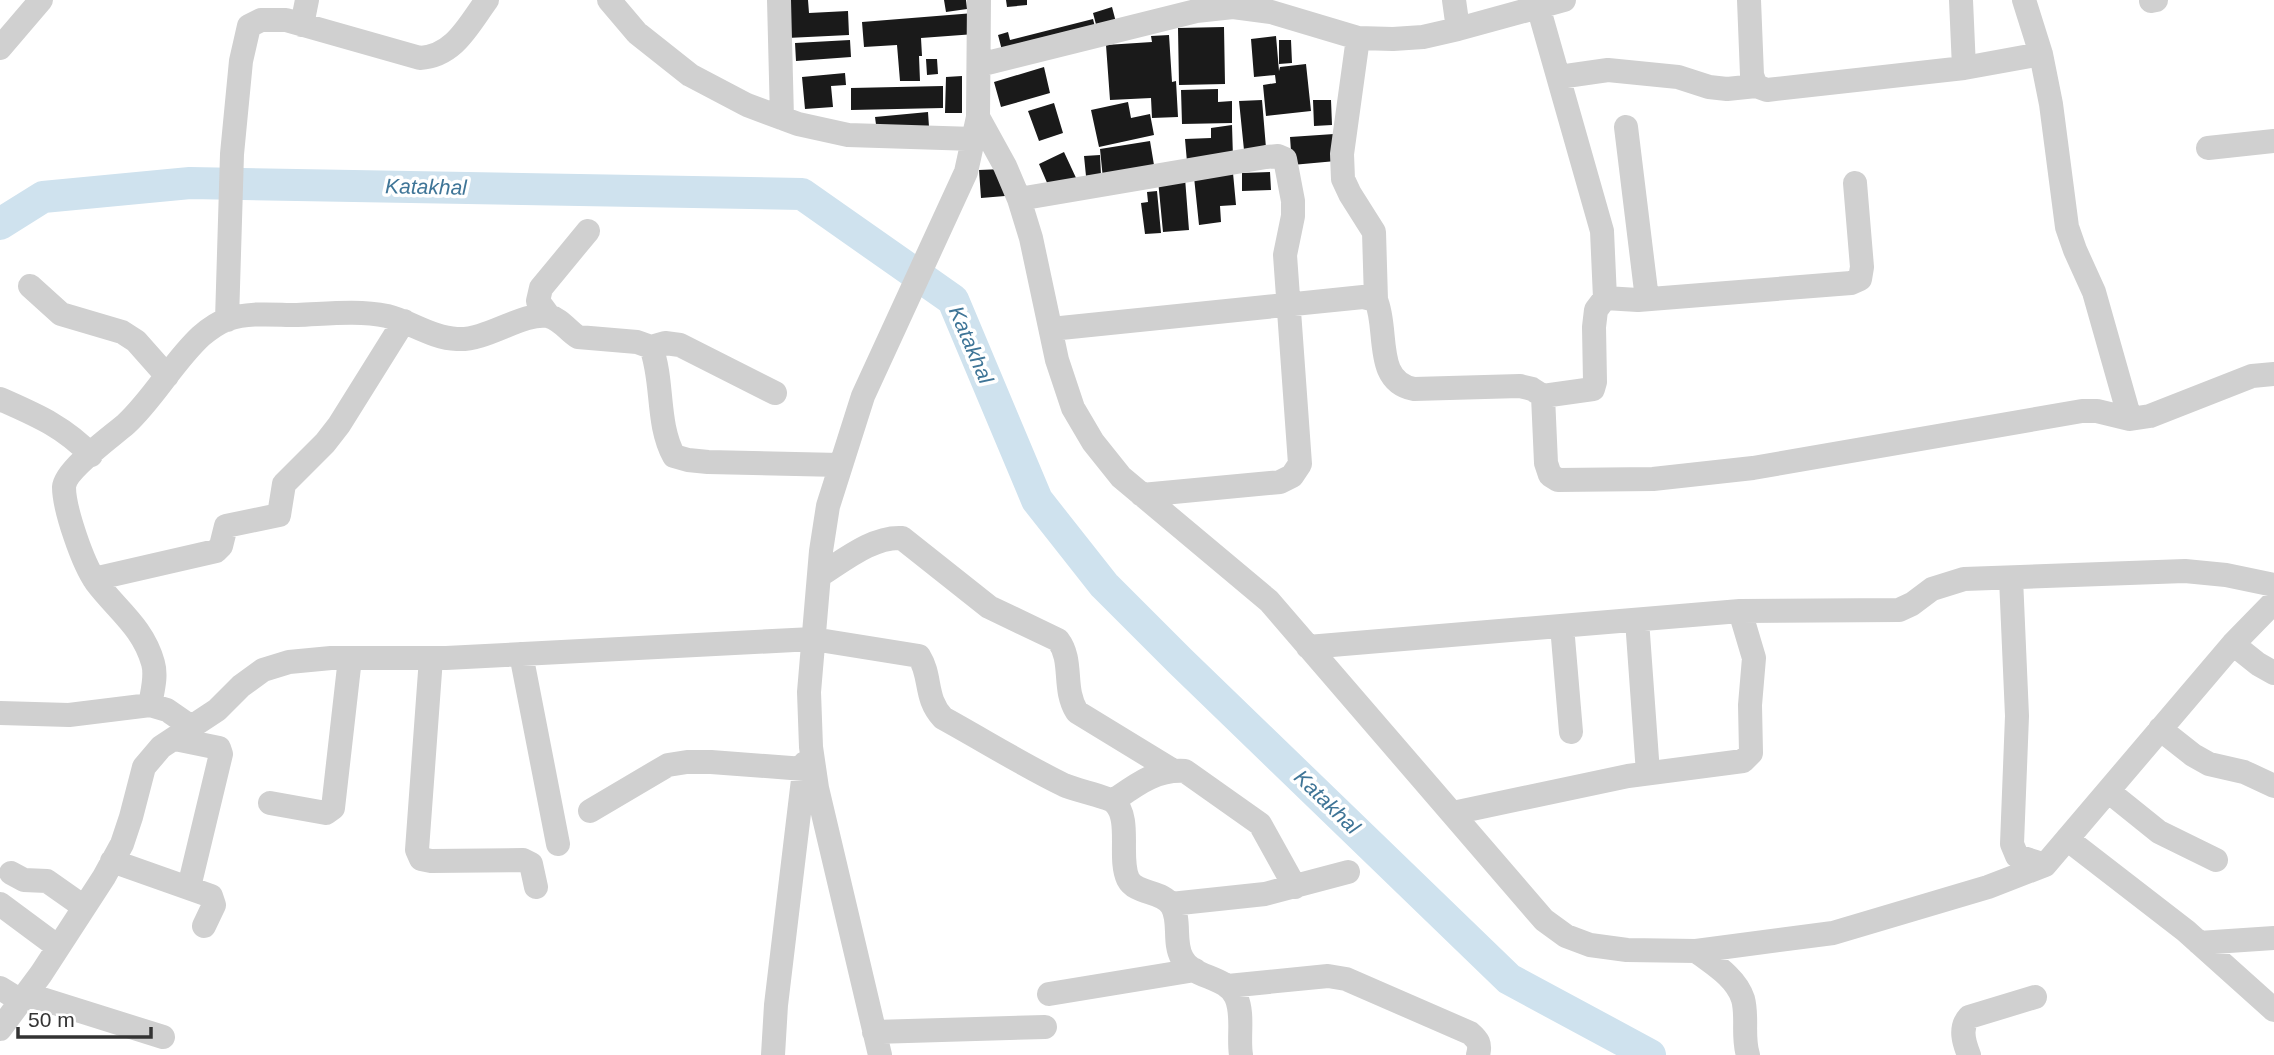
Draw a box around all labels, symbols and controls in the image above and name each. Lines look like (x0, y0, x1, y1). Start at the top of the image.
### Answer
water label: Katakhal (385, 174, 468, 199)
water label: Katakhal (945, 303, 999, 388)
water label: Katakhal (1290, 765, 1366, 839)
scale bar (18, 996, 150, 1040)
text: 50 m (28, 1008, 75, 1031)

